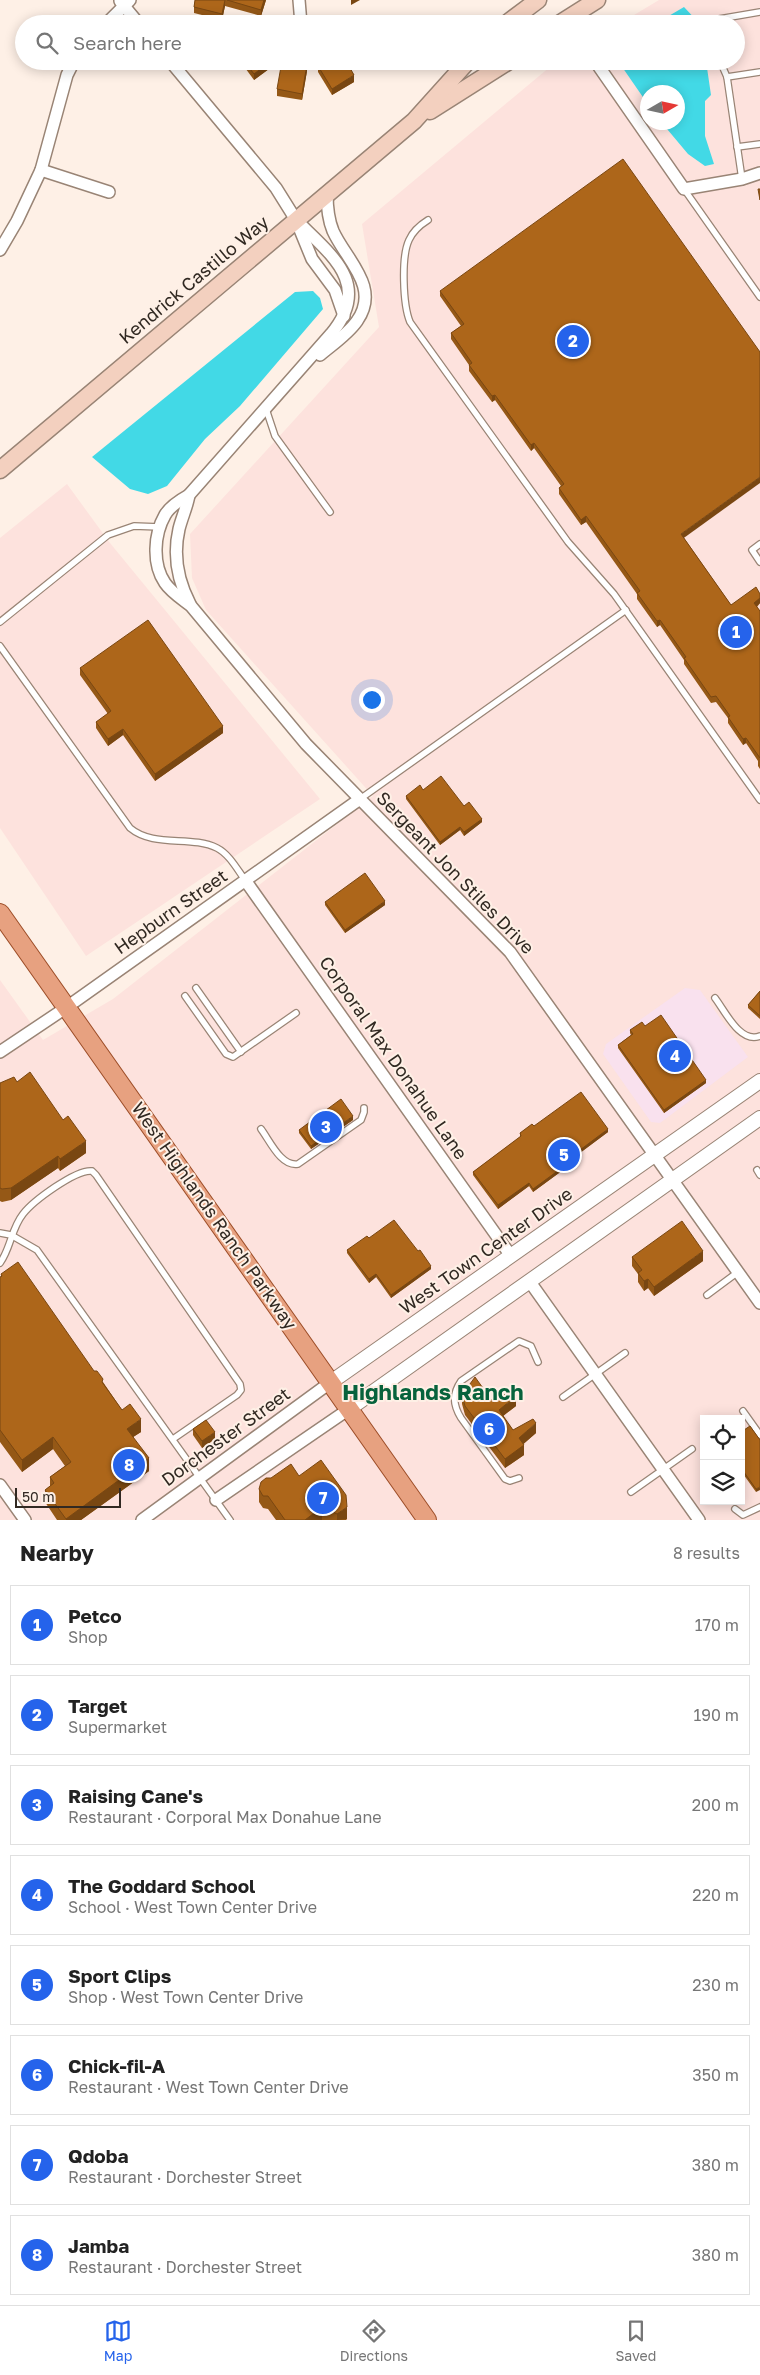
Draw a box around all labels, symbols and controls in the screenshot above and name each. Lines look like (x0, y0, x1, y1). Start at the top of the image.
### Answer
search box (15, 15, 745, 70)
icon: search (33, 29, 61, 57)
text: Search here (73, 31, 182, 54)
north arrow (640, 85, 685, 130)
street label: Kendrick Castillo Way (114, 210, 272, 348)
pin: 2 (557, 322, 589, 360)
pin: 1 (720, 613, 752, 651)
your location (359, 687, 385, 713)
street label: Sergeant Jon Stiles Drive (372, 787, 539, 958)
street label: Hepburn Street (110, 864, 231, 958)
street label: Corporal Max Donahue Lane (315, 952, 472, 1163)
pin: 4 (659, 1037, 691, 1075)
street label: West Highlands Ranch Parkway (128, 1097, 302, 1334)
pin: 3 (310, 1108, 342, 1146)
pin: 5 (548, 1136, 580, 1174)
street label: West Town Center Drive (395, 1182, 576, 1318)
district label: Highlands Ranch (342, 1378, 524, 1405)
street label: Dorchester Street (157, 1382, 294, 1490)
pin: 6 (473, 1410, 505, 1448)
map controls (700, 1415, 745, 1505)
button: locate (700, 1415, 745, 1460)
pin: 8 (113, 1446, 145, 1484)
button: layers (700, 1460, 745, 1505)
pin: 7 (307, 1479, 339, 1517)
scale bar (15, 1485, 121, 1508)
text: 50 m (22, 1488, 55, 1505)
text: Nearby (20, 1540, 94, 1566)
text: 8 results (673, 1543, 740, 1563)
text: Petco (68, 1604, 122, 1627)
text: 1 (33, 1615, 41, 1635)
text: 170 m (695, 1615, 739, 1635)
text: Shop (68, 1627, 108, 1647)
text: Target (68, 1694, 127, 1717)
text: 2 (32, 1705, 42, 1725)
text: 190 m (693, 1705, 739, 1725)
text: Supermarket (68, 1717, 167, 1737)
text: Raising Cane's (68, 1784, 203, 1807)
text: 3 (32, 1795, 42, 1815)
text: 200 m (692, 1795, 739, 1815)
text: Restaurant · Corporal Max Donahue Lane (68, 1807, 382, 1827)
text: The Goddard School (68, 1874, 255, 1897)
text: 4 (32, 1885, 42, 1905)
text: 220 m (692, 1885, 739, 1905)
text: School · West Town Center Drive (68, 1897, 317, 1917)
text: Sport Clips (68, 1964, 171, 1987)
text: 5 (32, 1975, 42, 1995)
text: 230 m (692, 1975, 739, 1995)
text: Shop · West Town Center Drive (68, 1987, 303, 2007)
text: Chick-fil-A (68, 2054, 165, 2077)
text: 6 (32, 2065, 42, 2085)
text: 350 m (692, 2065, 739, 2085)
text: Restaurant · West Town Center Drive (68, 2077, 349, 2097)
text: Qdoba (68, 2144, 128, 2167)
text: 7 (33, 2155, 41, 2175)
text: 380 m (692, 2155, 739, 2175)
text: Restaurant · Dorchester Street (68, 2167, 302, 2187)
text: Jamba (68, 2234, 129, 2257)
text: 8 (32, 2245, 42, 2265)
text: 380 m (692, 2245, 739, 2265)
text: Restaurant · Dorchester Street (68, 2257, 302, 2277)
tab: Map (104, 2317, 132, 2364)
tab: Directions (340, 2317, 408, 2364)
tab: Saved (615, 2317, 656, 2364)

